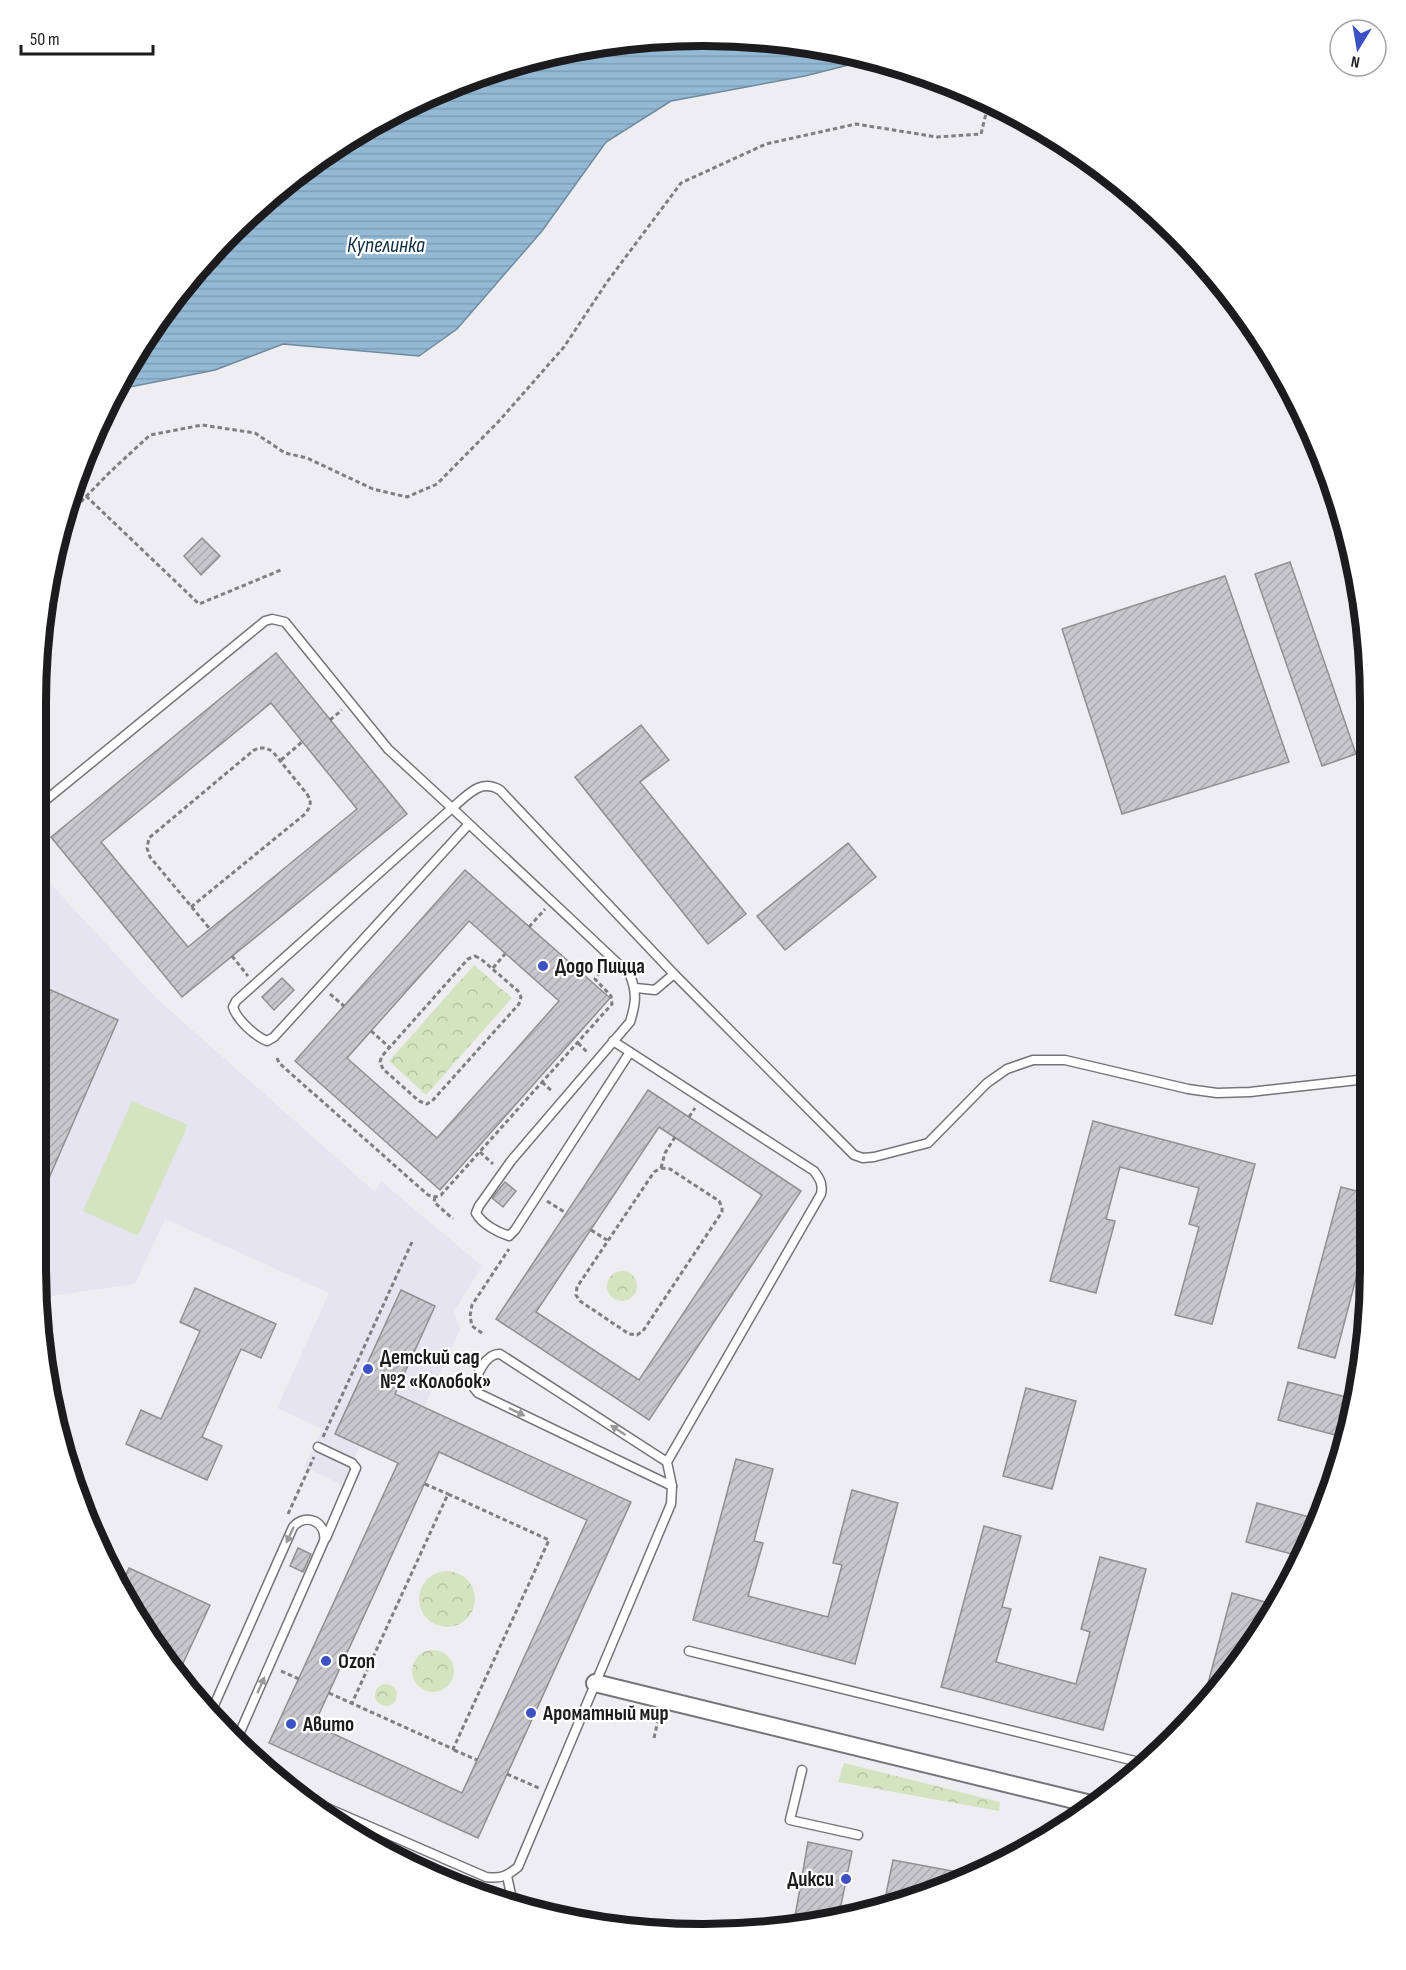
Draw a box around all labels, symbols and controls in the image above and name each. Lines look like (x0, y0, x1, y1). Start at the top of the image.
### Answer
scale bar (21, 18, 153, 56)
north arrow (1328, 18, 1388, 78)
text: 50 m (30, 29, 60, 50)
text: N (1349, 51, 1361, 71)
water label: Купелинка (347, 232, 425, 259)
place label: Додо Пицца (555, 954, 645, 979)
marker: Додо Пицца (536, 959, 550, 973)
place label: Детский сад №2 «Колобок» (380, 1345, 491, 1394)
marker: Детский сад №2 «Колобок» (361, 1362, 375, 1376)
one-way arrow (508, 1407, 525, 1416)
one-way arrow (610, 1425, 626, 1436)
one-way arrow (285, 1527, 294, 1544)
place label: Ozon (338, 1649, 375, 1674)
marker: Ozon (319, 1654, 333, 1668)
one-way arrow (256, 1677, 265, 1694)
place label: Ароматный мир (542, 1701, 669, 1726)
marker: Ароматный мир (524, 1706, 538, 1720)
place label: Авито (302, 1712, 354, 1737)
marker: Авито (284, 1717, 298, 1731)
place label: Дикси (787, 1867, 834, 1892)
marker: Дикси (839, 1872, 853, 1886)

